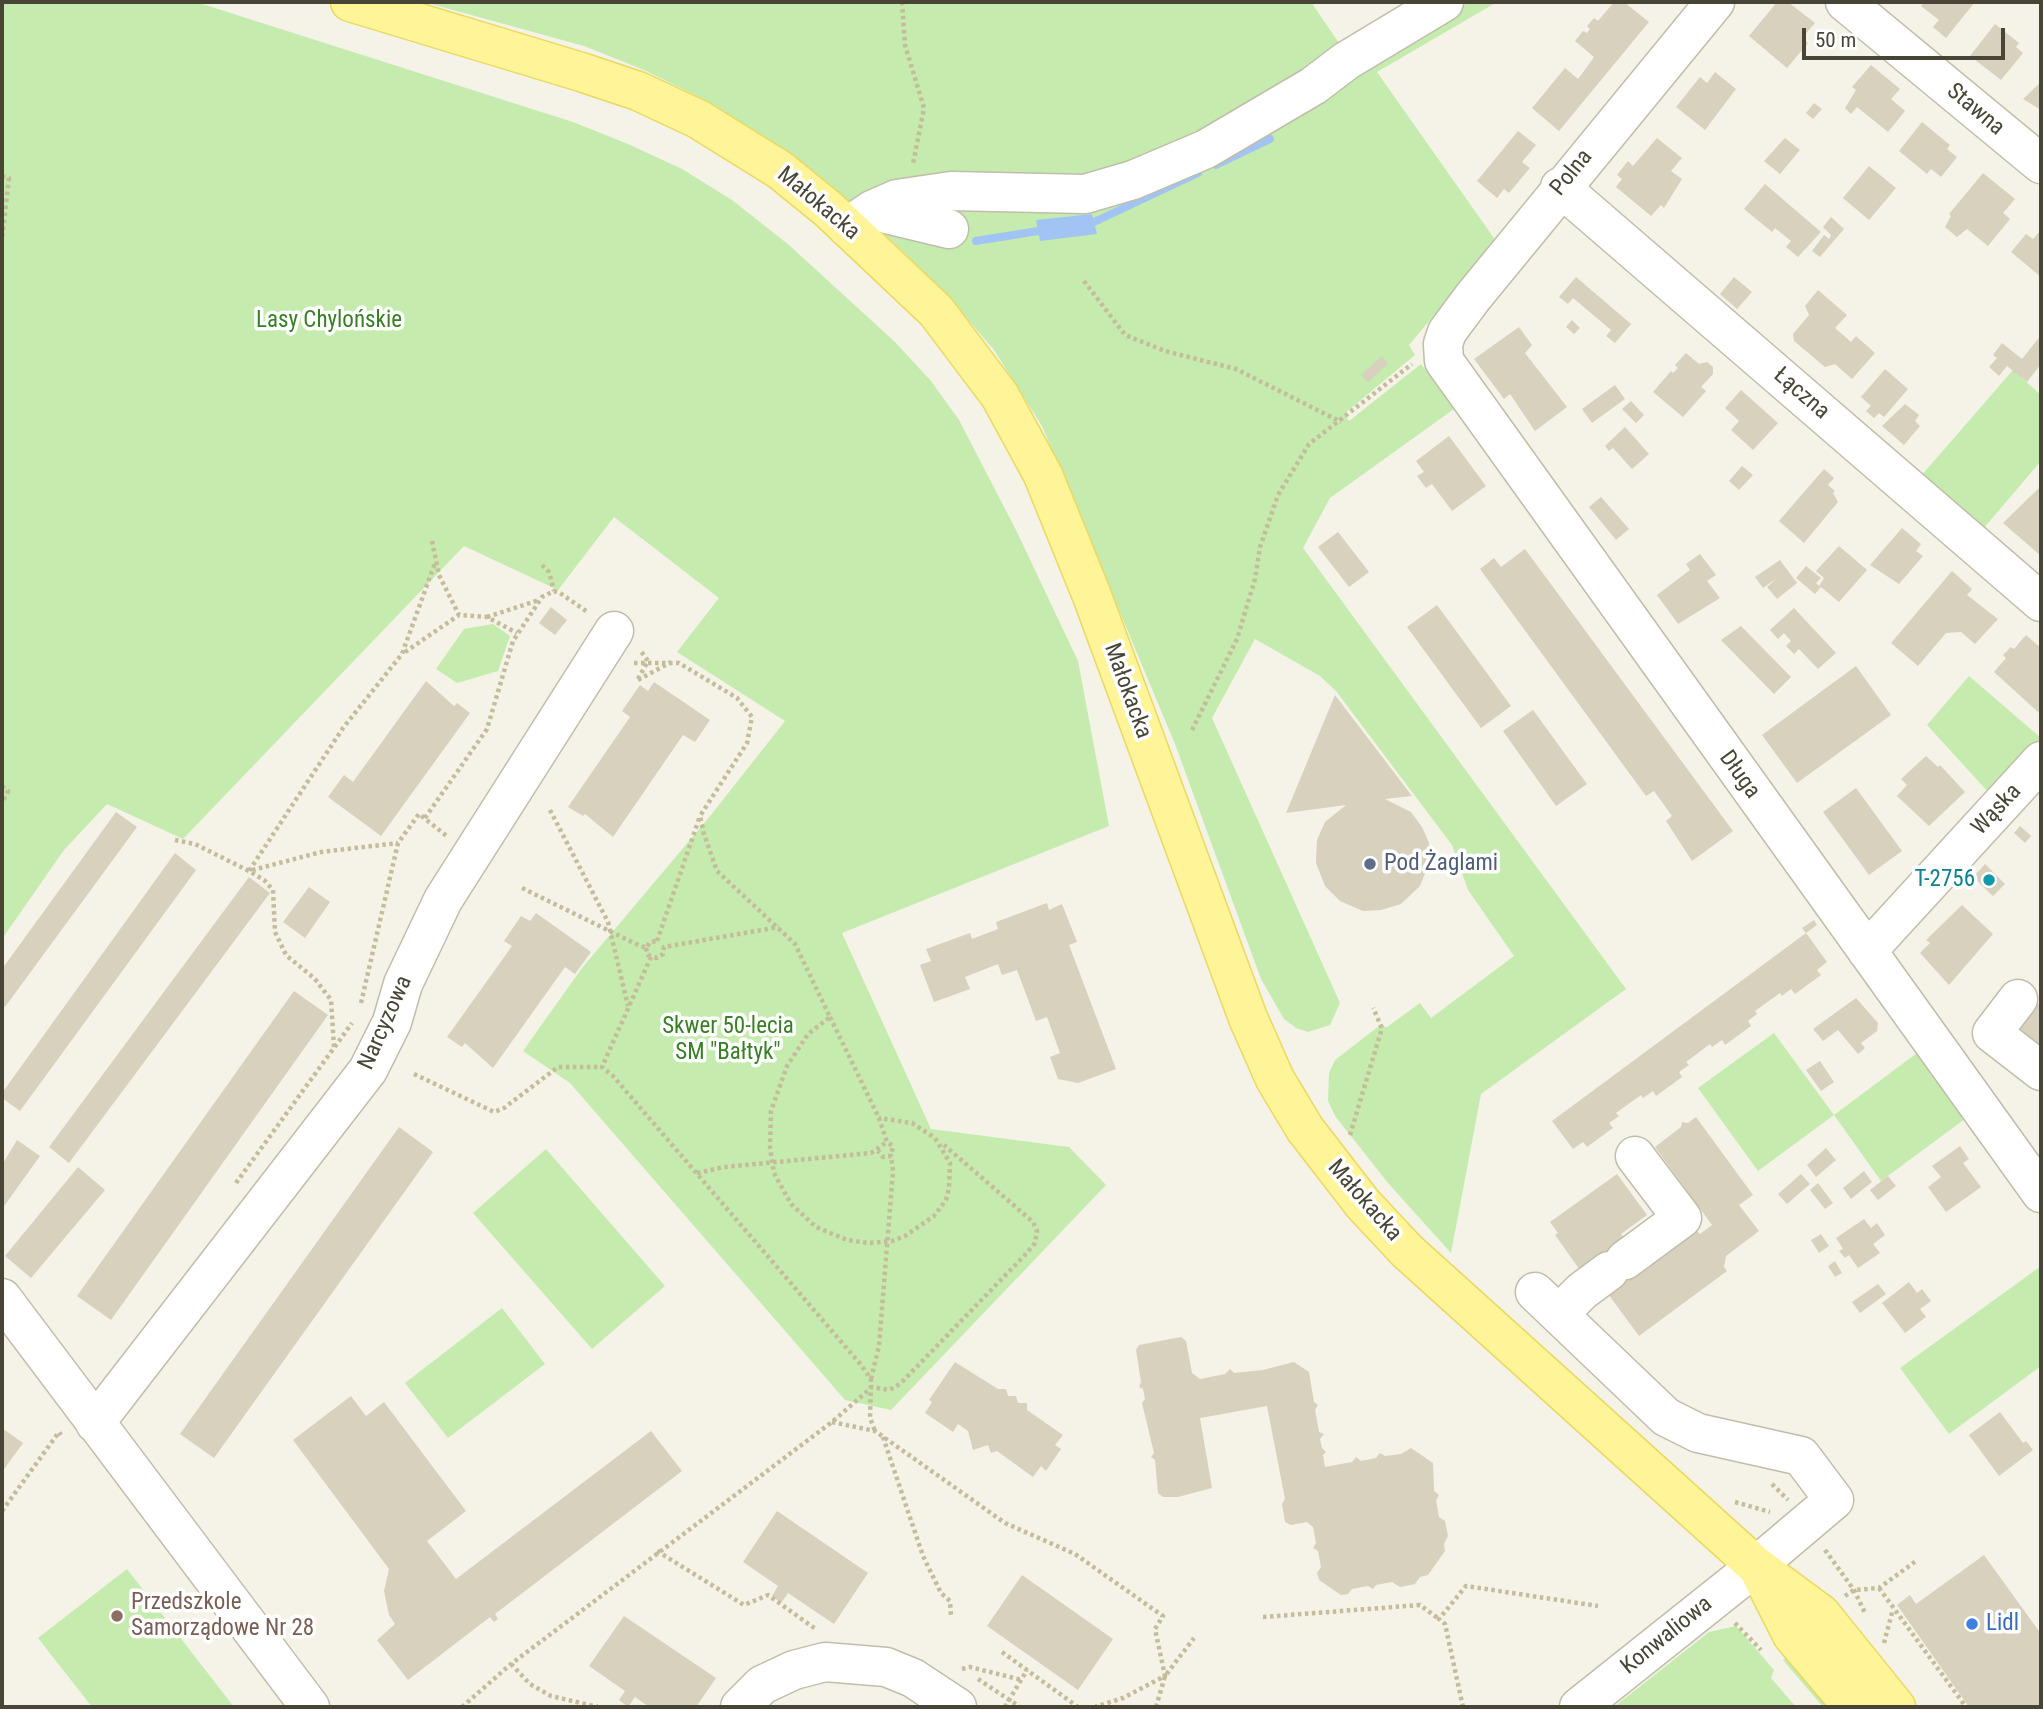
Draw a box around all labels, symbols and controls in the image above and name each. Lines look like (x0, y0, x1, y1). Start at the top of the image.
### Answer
scale bar (1805, 14, 2008, 58)
text: 50 m (1815, 28, 1856, 52)
street label: Stawna (1941, 78, 2009, 142)
street label: Polna (1545, 144, 1599, 202)
street label: Małokacka (771, 162, 865, 246)
park label: Lasy Chylońskie (256, 307, 402, 335)
street label: Łączna (1767, 362, 1835, 426)
street label: Małokacka (1097, 640, 1157, 742)
street label: Długa (1712, 746, 1766, 804)
street label: Wąska (1966, 779, 2028, 841)
place label: Pod Żaglami (1384, 850, 1498, 878)
marker: Pod Żaglami (1362, 856, 1378, 872)
place label: T-2756 (1915, 866, 1975, 894)
marker: T-2756 (1981, 872, 1997, 888)
street label: Narcyzowa (353, 972, 419, 1074)
park label: Skwer 50-lecia SM "Bałtyk" (662, 1013, 794, 1067)
street label: Małokacka (1321, 1155, 1407, 1247)
place label: Przedszkole Samorządowe Nr 28 (131, 1589, 314, 1643)
street label: Konwaliowa (1616, 1591, 1718, 1681)
marker: Przedszkole Samorządowe Nr 28 (109, 1608, 125, 1624)
place label: Lidl (1986, 1610, 2019, 1638)
marker: Lidl (1964, 1616, 1980, 1632)

